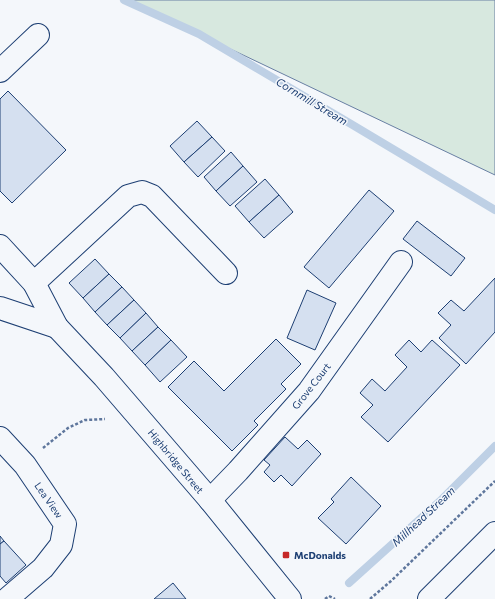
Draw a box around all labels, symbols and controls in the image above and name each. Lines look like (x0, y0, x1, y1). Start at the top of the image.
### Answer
water label: Cornmill Stream (274, 75, 350, 128)
street label: Grove Court (289, 360, 333, 412)
street label: Highbridge Street (146, 426, 206, 496)
street label: Lea View (32, 480, 66, 520)
water label: Millhead Stream (389, 483, 458, 549)
place label: McDonalds (294, 549, 346, 561)
marker: McDonalds (281, 550, 291, 560)

